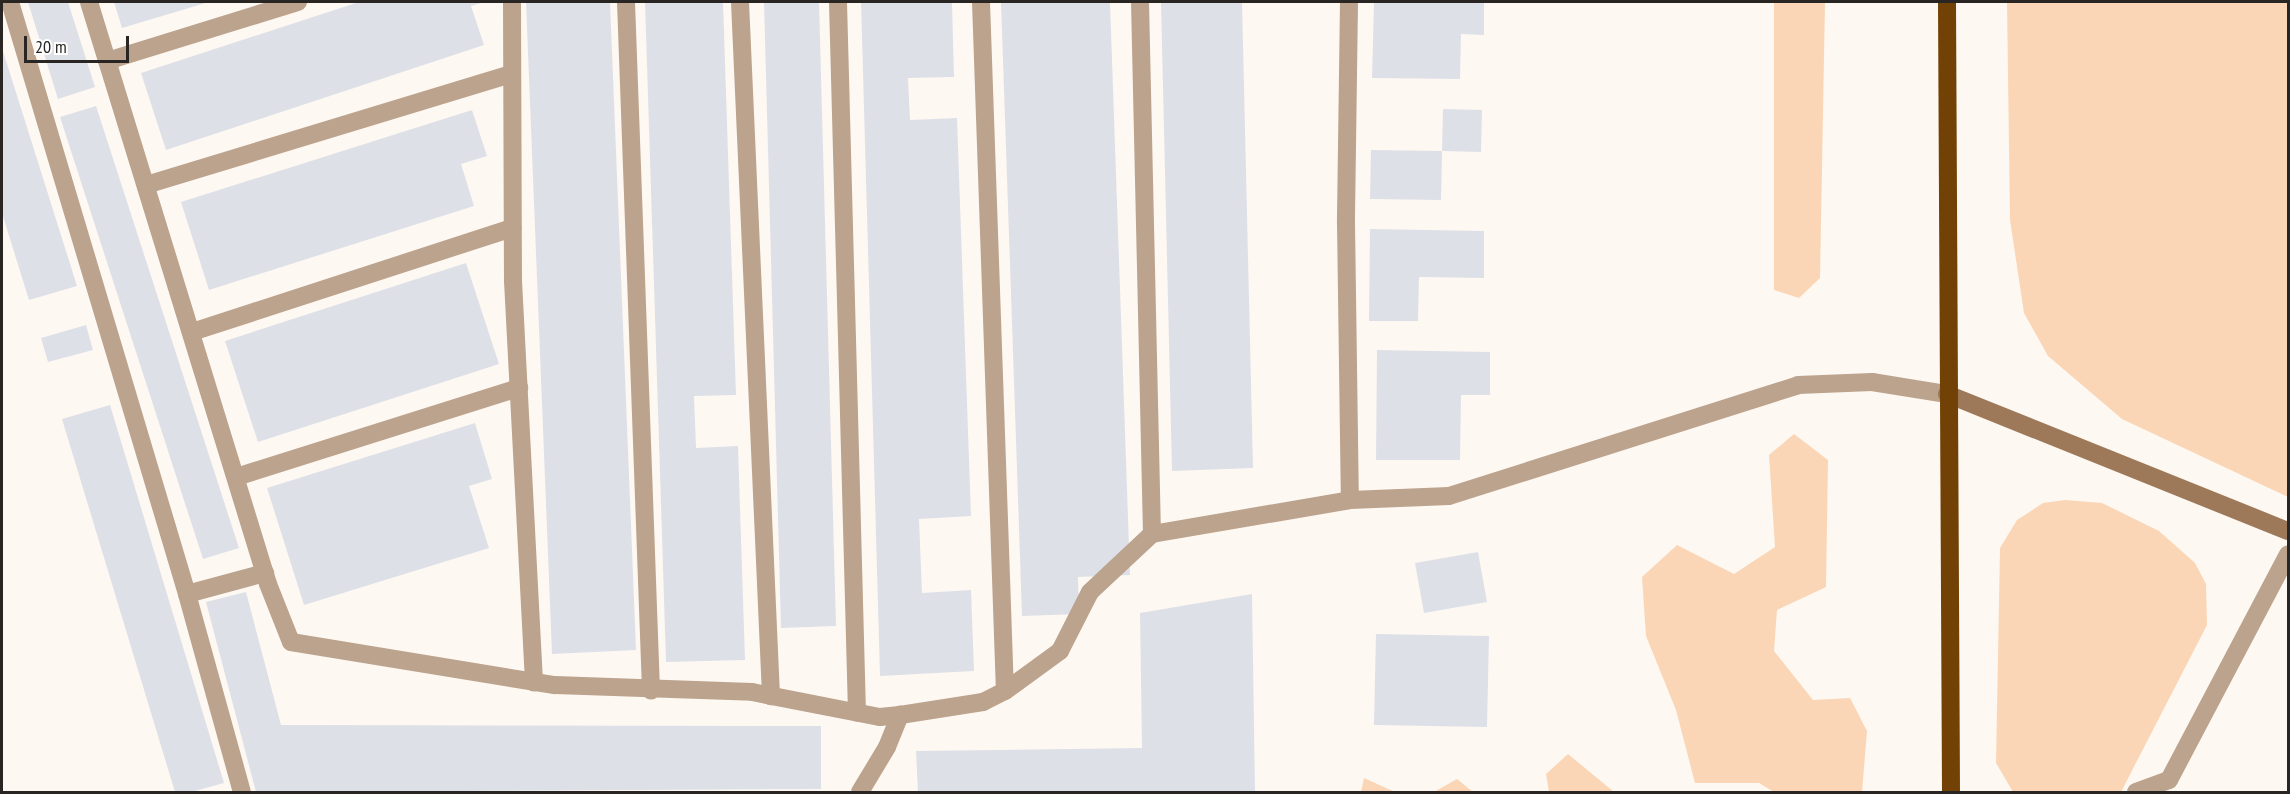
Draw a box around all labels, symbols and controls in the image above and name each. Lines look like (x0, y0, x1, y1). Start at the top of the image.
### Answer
scale bar (27, 24, 132, 62)
text: 20 m (35, 35, 67, 58)

